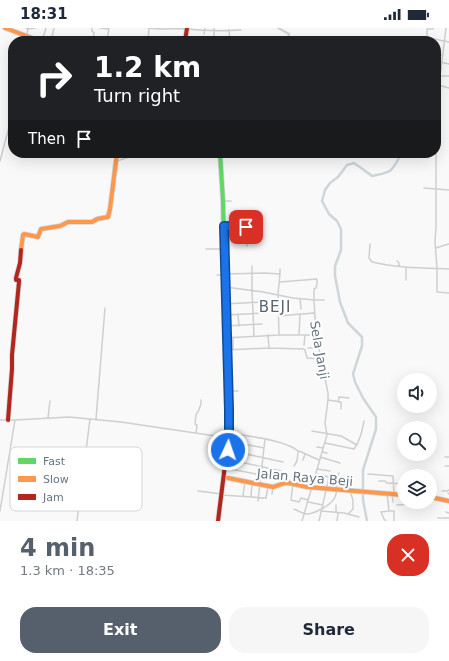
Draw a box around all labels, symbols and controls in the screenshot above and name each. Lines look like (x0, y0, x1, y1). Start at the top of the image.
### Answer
text: 18:31 (20, 5, 68, 23)
text: 1.2 km (94, 51, 201, 84)
icon: right (28, 52, 80, 104)
text: Turn right (94, 85, 180, 106)
icon: arrive (73, 128, 95, 150)
text: Then (28, 130, 65, 148)
pin (229, 210, 263, 244)
icon: arrive (235, 216, 257, 238)
district label: BEJI (259, 298, 291, 316)
street label: Sela Janji (307, 320, 332, 381)
map controls (397, 373, 437, 509)
button: sound (397, 373, 437, 413)
button: search (397, 421, 437, 461)
position arrow (207, 429, 249, 471)
legend (10, 447, 142, 511)
text: Fast (43, 455, 66, 468)
street label: Jalan Raya Beji (255, 466, 354, 489)
button: layers (397, 469, 437, 509)
text: Slow (43, 473, 69, 486)
text: Jam (42, 491, 64, 504)
text: 4 min (20, 534, 95, 562)
button: close (387, 534, 429, 576)
text: 1.3 km · 18:35 (20, 563, 115, 578)
button: Exit (20, 607, 221, 653)
button: Share (229, 607, 429, 653)

